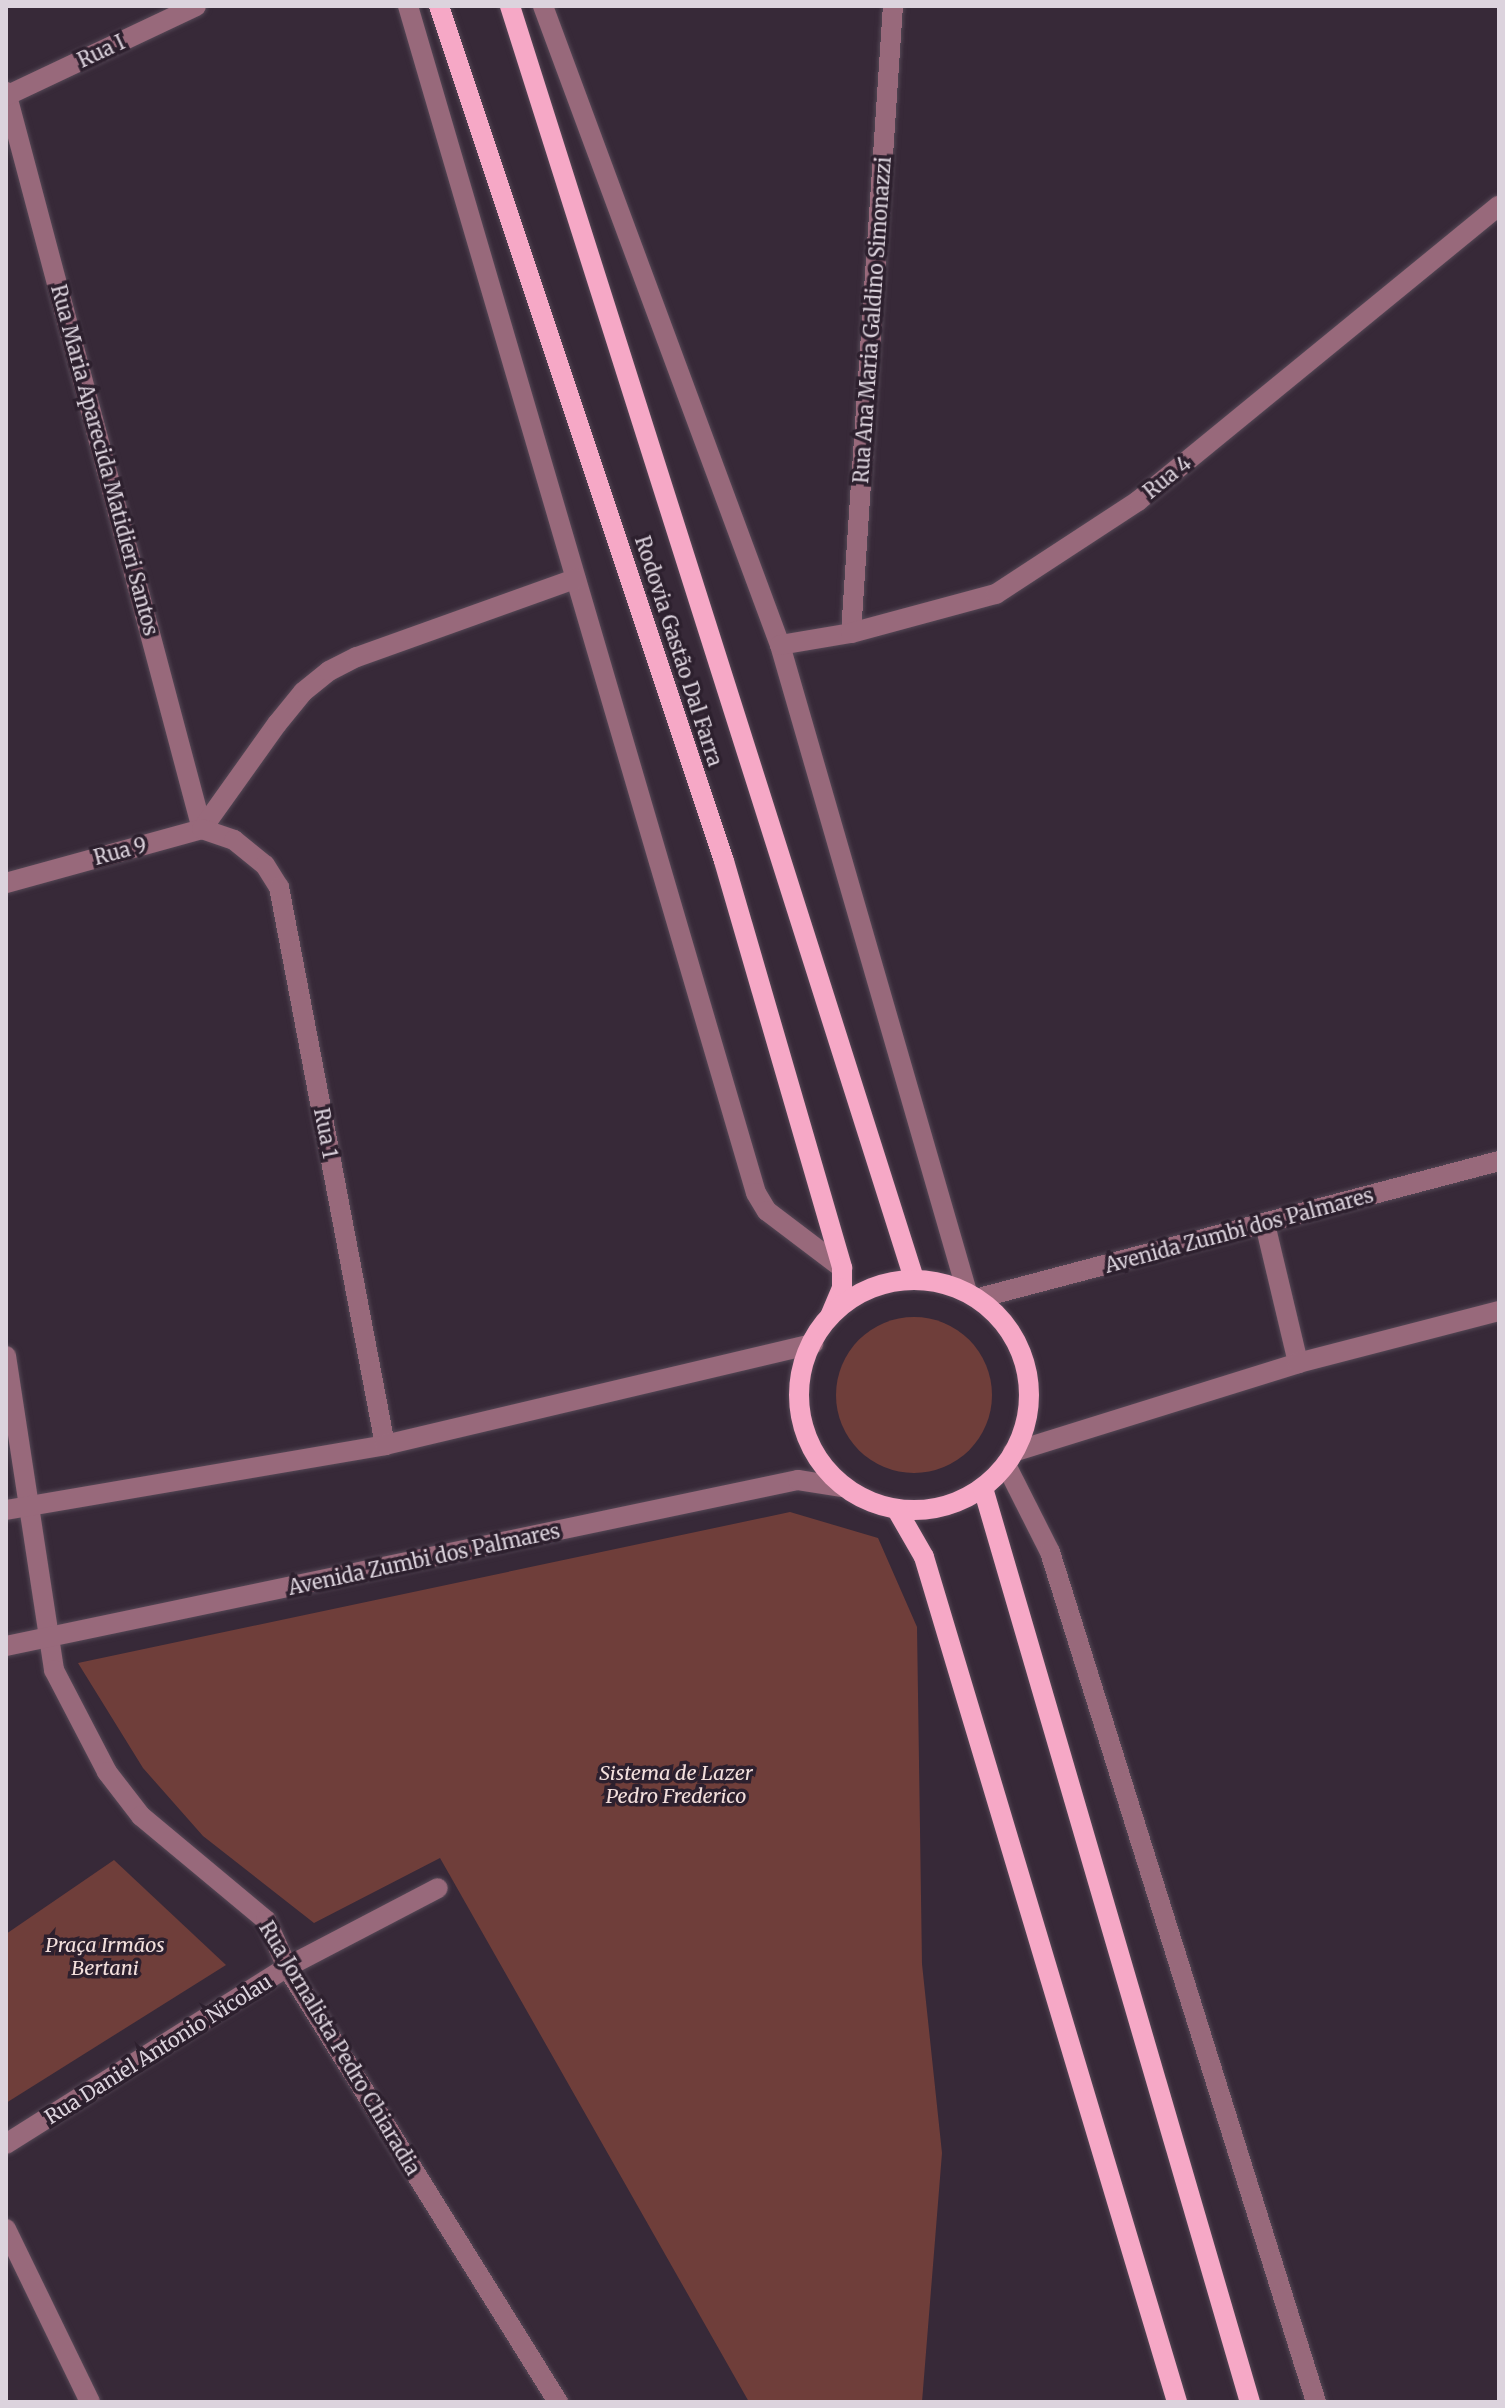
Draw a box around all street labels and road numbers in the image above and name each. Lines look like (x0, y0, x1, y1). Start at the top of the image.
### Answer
street label: Rua I (74, 30, 128, 72)
street label: Rua Ana Maria Galdino Simonazzi (849, 156, 895, 484)
street label: Rua Maria Aparecida Matidieri Santos (47, 282, 163, 638)
street label: Rua 4 (1138, 451, 1196, 503)
street label: Rodovia Gastão Dal Farra (630, 533, 728, 769)
street label: Rua 9 (91, 832, 149, 870)
street label: Rua 1 (309, 1106, 343, 1160)
street label: Avenida Zumbi dos Palmares (1102, 1183, 1376, 1277)
street label: Avenida Zumbi dos Palmares (286, 1518, 562, 1600)
street label: Rua Jornalista Pedro Chiaradia (255, 1917, 425, 2179)
street label: Rua Daniel Antonio Nicolau (40, 1969, 276, 2129)

